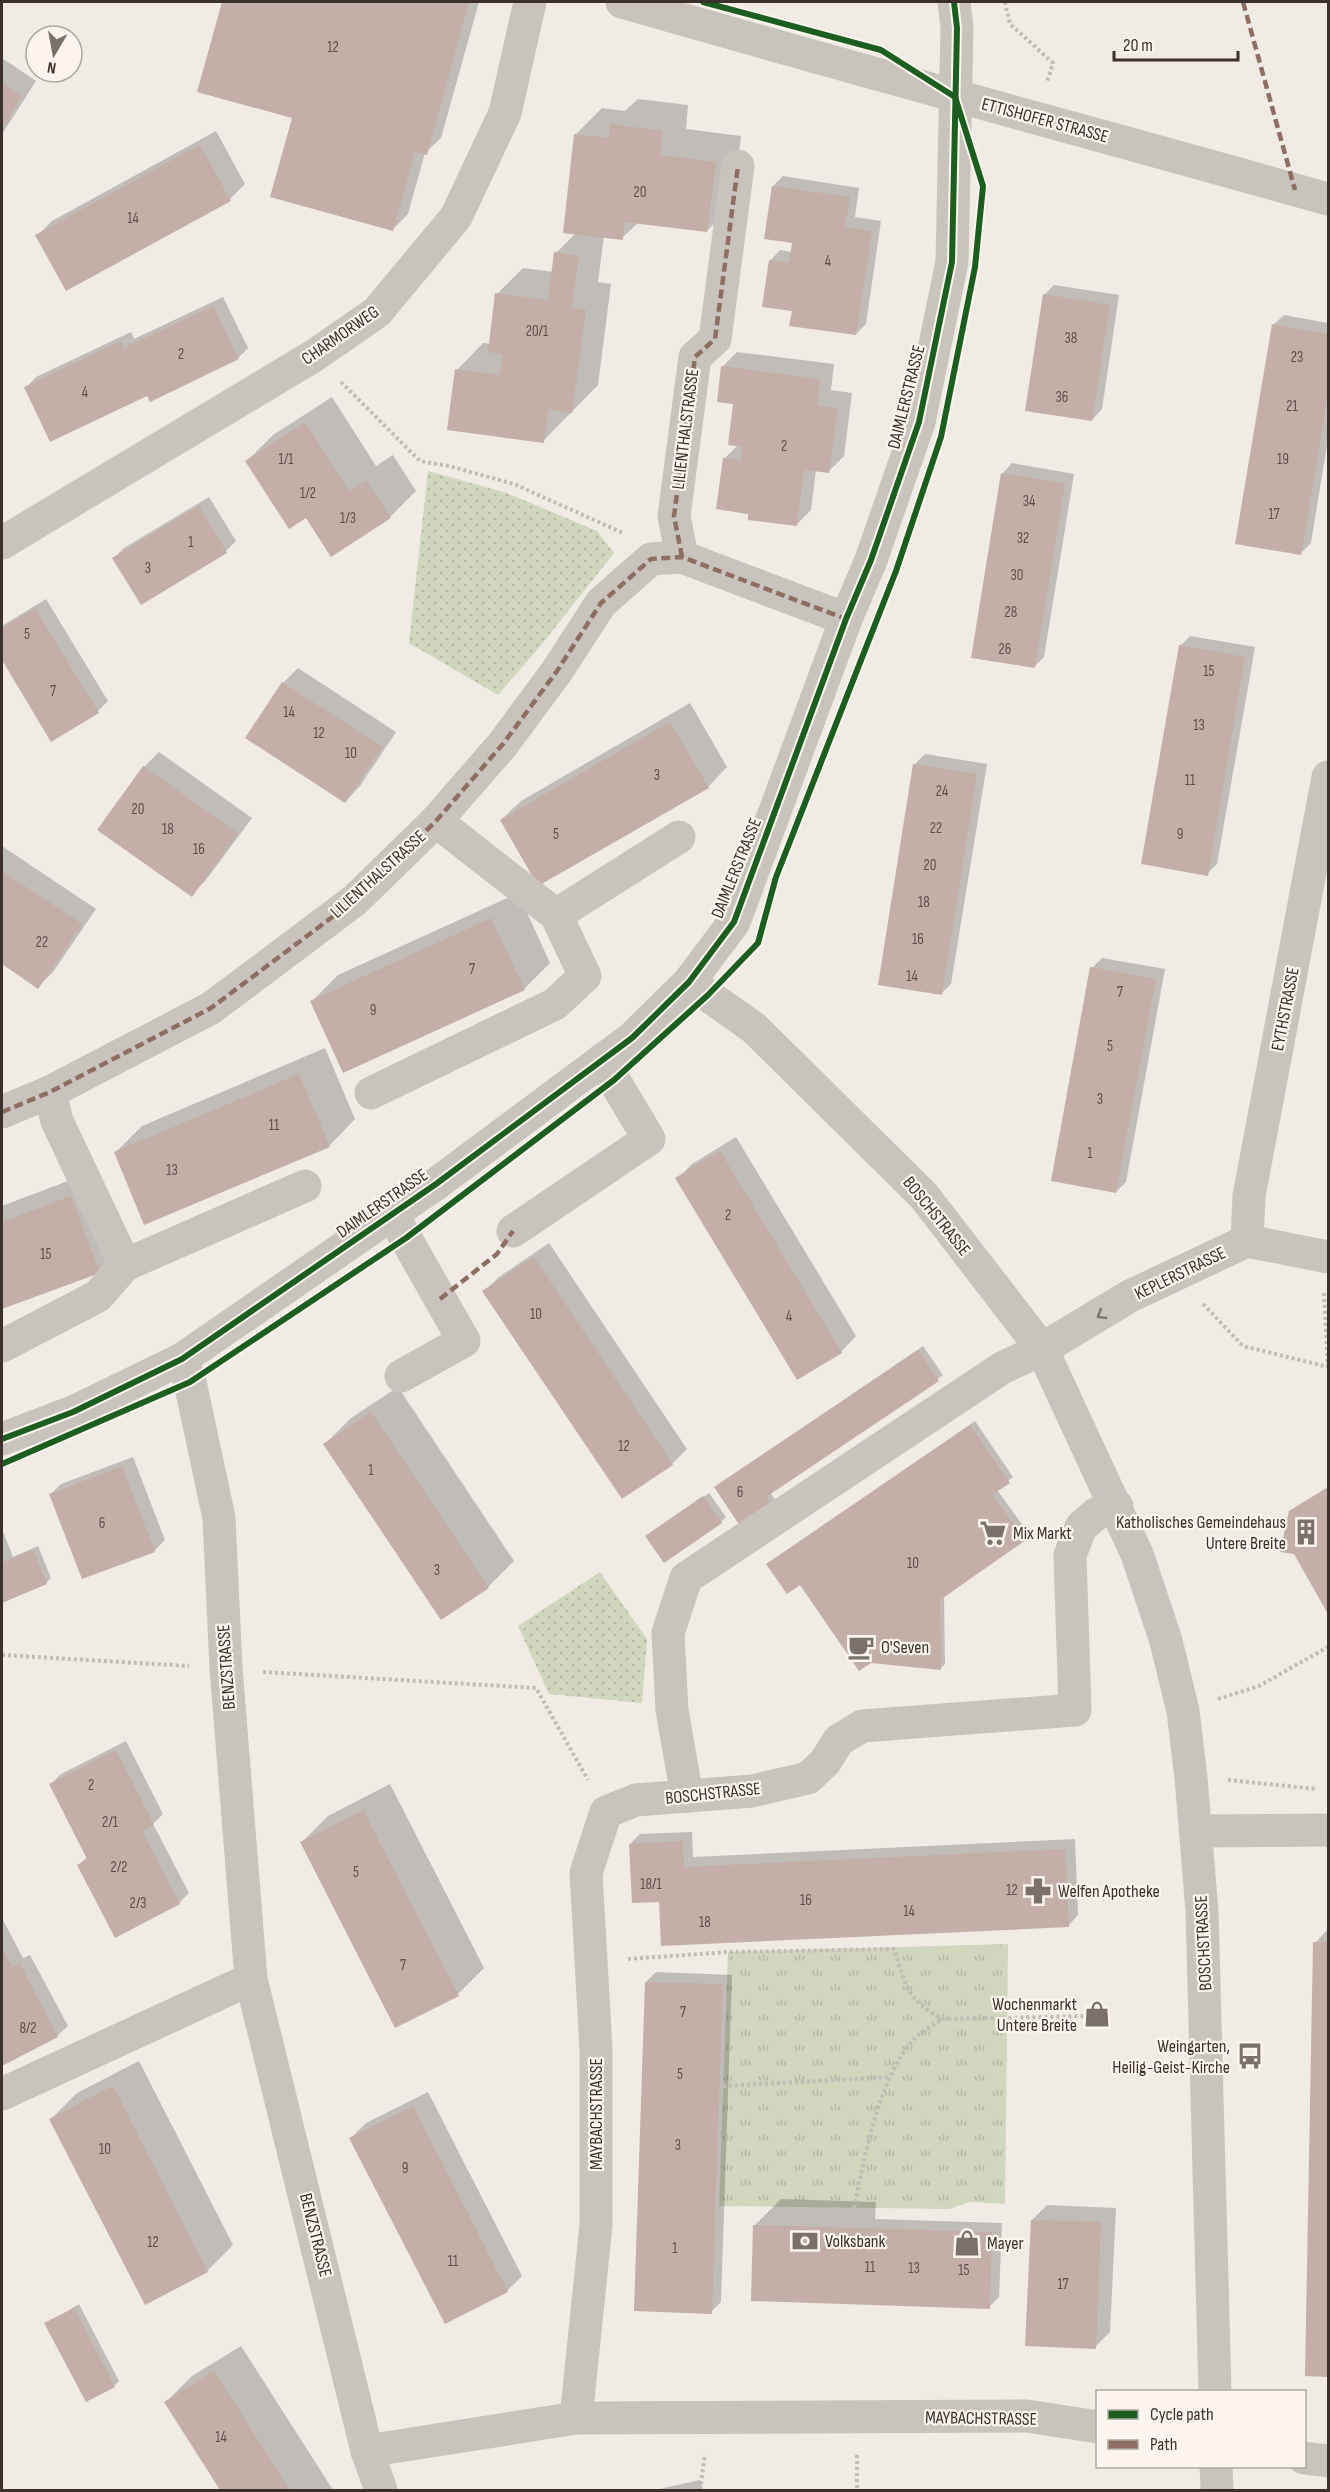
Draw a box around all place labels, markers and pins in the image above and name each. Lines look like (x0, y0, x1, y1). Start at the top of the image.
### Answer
place label: Katholisches Gemeindehaus Untere Breite (1116, 1512, 1286, 1554)
building icon: Katholisches Gemeindehaus Untere Breite (1291, 1517, 1321, 1547)
supermarket icon: Mix Markt (978, 1518, 1008, 1548)
place label: Mix Markt (1013, 1523, 1072, 1544)
cafe icon: O'Seven (846, 1632, 876, 1662)
place label: O'Seven (881, 1637, 929, 1658)
pharmacy icon: Welfen Apotheke (1023, 1876, 1053, 1906)
place label: Welfen Apotheke (1058, 1881, 1160, 1902)
place label: Wochenmarkt Untere Breite (992, 1994, 1078, 2036)
shop icon: Wochenmarkt Untere Breite (1082, 1999, 1112, 2029)
place label: Weingarten, Heilig-Geist-Kirche (1112, 2036, 1230, 2078)
bus stop icon: Weingarten, Heilig-Geist-Kirche (1235, 2041, 1265, 2071)
bank icon: Volksbank (790, 2226, 820, 2256)
shop icon: Mayer (952, 2228, 982, 2258)
place label: Volksbank (825, 2231, 886, 2252)
place label: Mayer (987, 2233, 1024, 2254)

